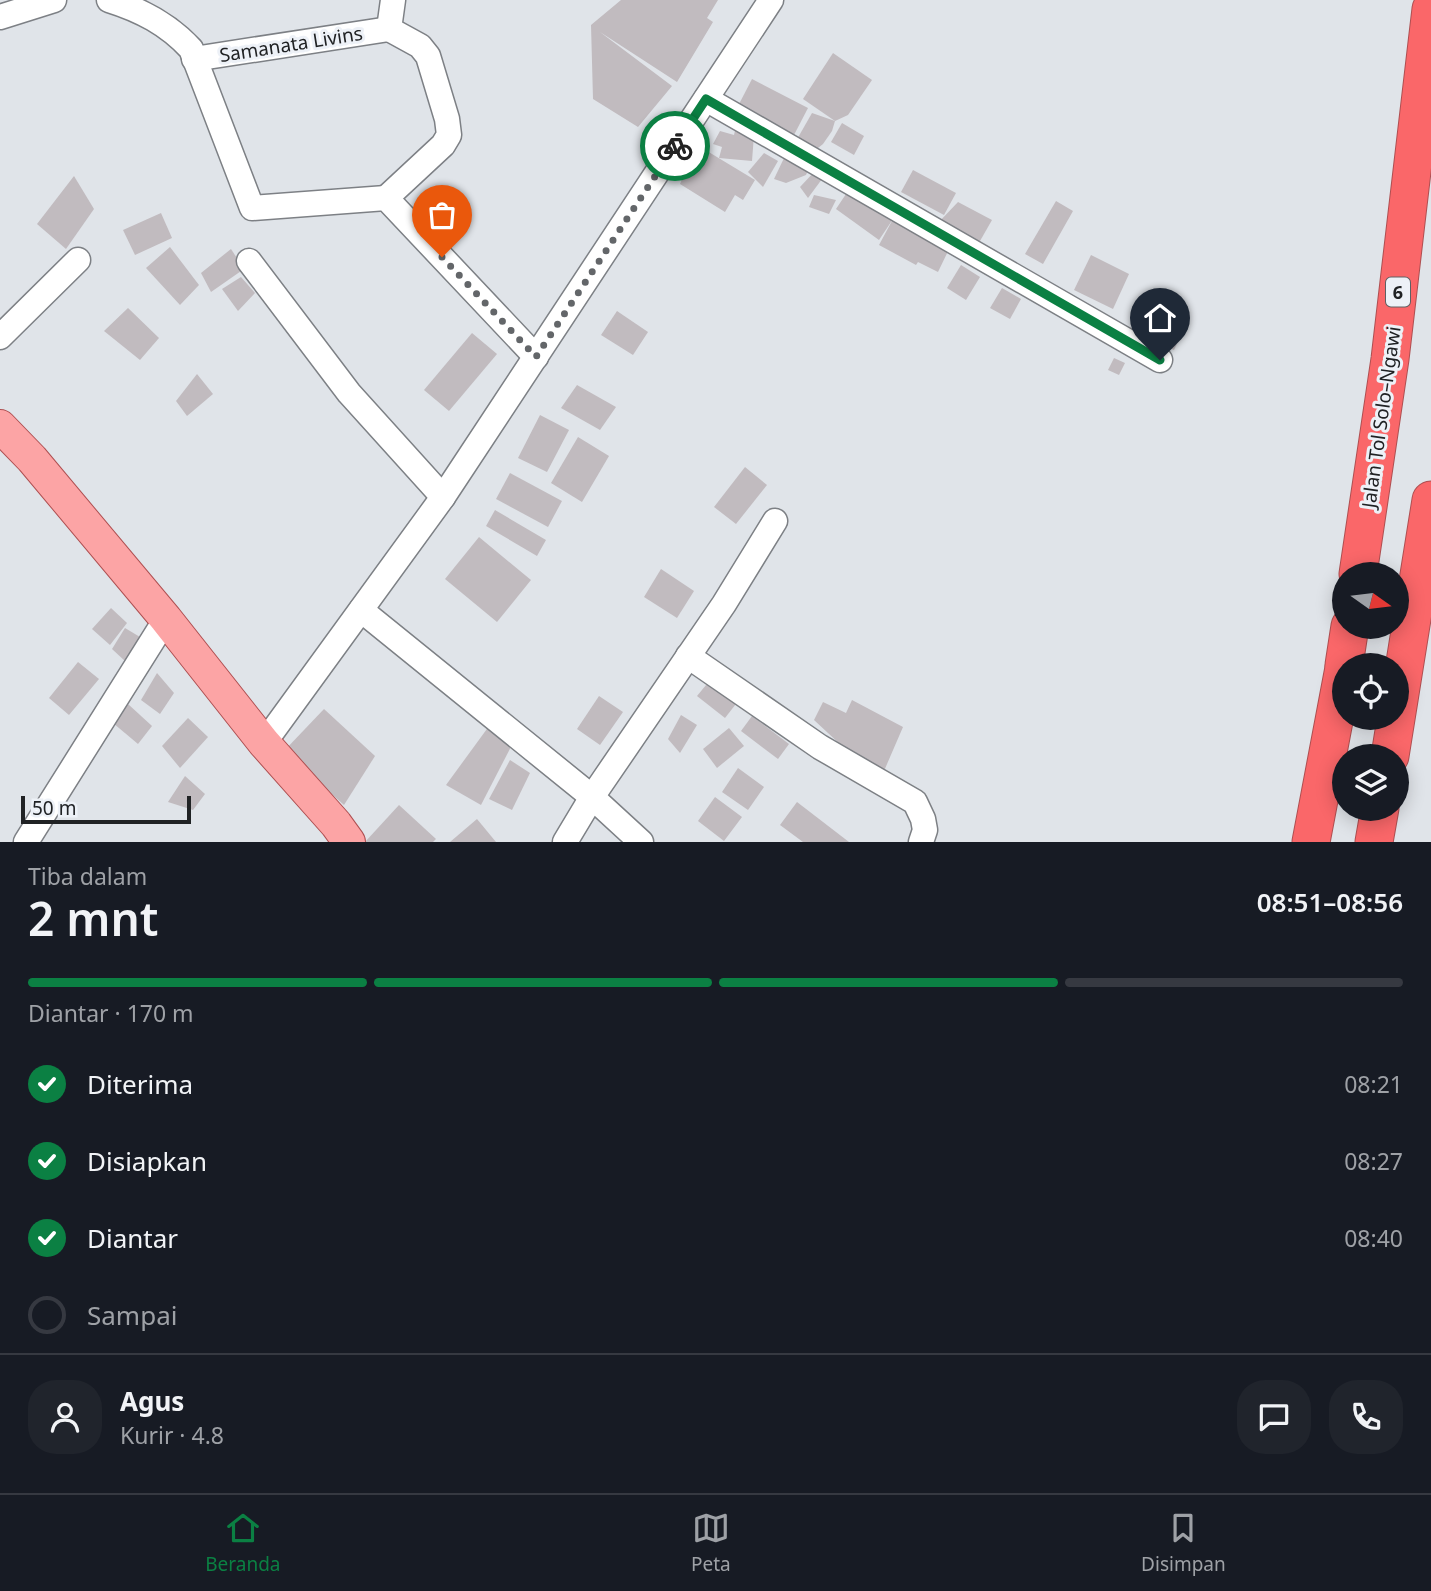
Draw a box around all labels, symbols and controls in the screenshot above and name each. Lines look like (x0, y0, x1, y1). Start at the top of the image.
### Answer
street label: Samanata Livins (218, 20, 364, 68)
courier (640, 111, 710, 181)
icon: bike (656, 127, 694, 165)
pin (412, 185, 472, 257)
icon: bag (423, 196, 461, 234)
road number: 6 (1386, 278, 1410, 306)
pin (1130, 288, 1190, 360)
icon: home (1141, 299, 1179, 337)
street label: Jalan Tol Solo–Ngawi (1355, 325, 1407, 511)
north arrow (1332, 562, 1409, 639)
map controls (1332, 562, 1409, 821)
button: locate (1332, 653, 1409, 730)
button: layers (1332, 744, 1409, 821)
scale bar (21, 793, 191, 825)
text: 50 m (32, 795, 76, 821)
text: Tiba dalam (28, 860, 147, 892)
text: 08:51–08:56 (1257, 884, 1403, 920)
text: 2 mnt (28, 887, 158, 949)
text: Diantar · 170 m (28, 997, 194, 1029)
icon: check (28, 1065, 66, 1103)
text: Diterima (87, 1066, 193, 1102)
text: 08:21 (1344, 1068, 1403, 1100)
icon: check (28, 1142, 66, 1180)
text: Disiapkan (87, 1143, 207, 1179)
text: 08:27 (1344, 1145, 1403, 1177)
icon: check (28, 1219, 66, 1257)
text: Diantar (87, 1220, 178, 1256)
text: 08:40 (1344, 1222, 1403, 1254)
text: Sampai (87, 1297, 177, 1333)
button: person (28, 1380, 102, 1454)
button: chat (1237, 1380, 1311, 1454)
button: phone (1329, 1380, 1403, 1454)
text: Agus (120, 1383, 184, 1419)
text: Kurir · 4.8 (120, 1419, 224, 1451)
tab: Beranda (205, 1509, 281, 1577)
tab: Peta (691, 1509, 731, 1577)
tab: Disimpan (1141, 1509, 1226, 1577)

